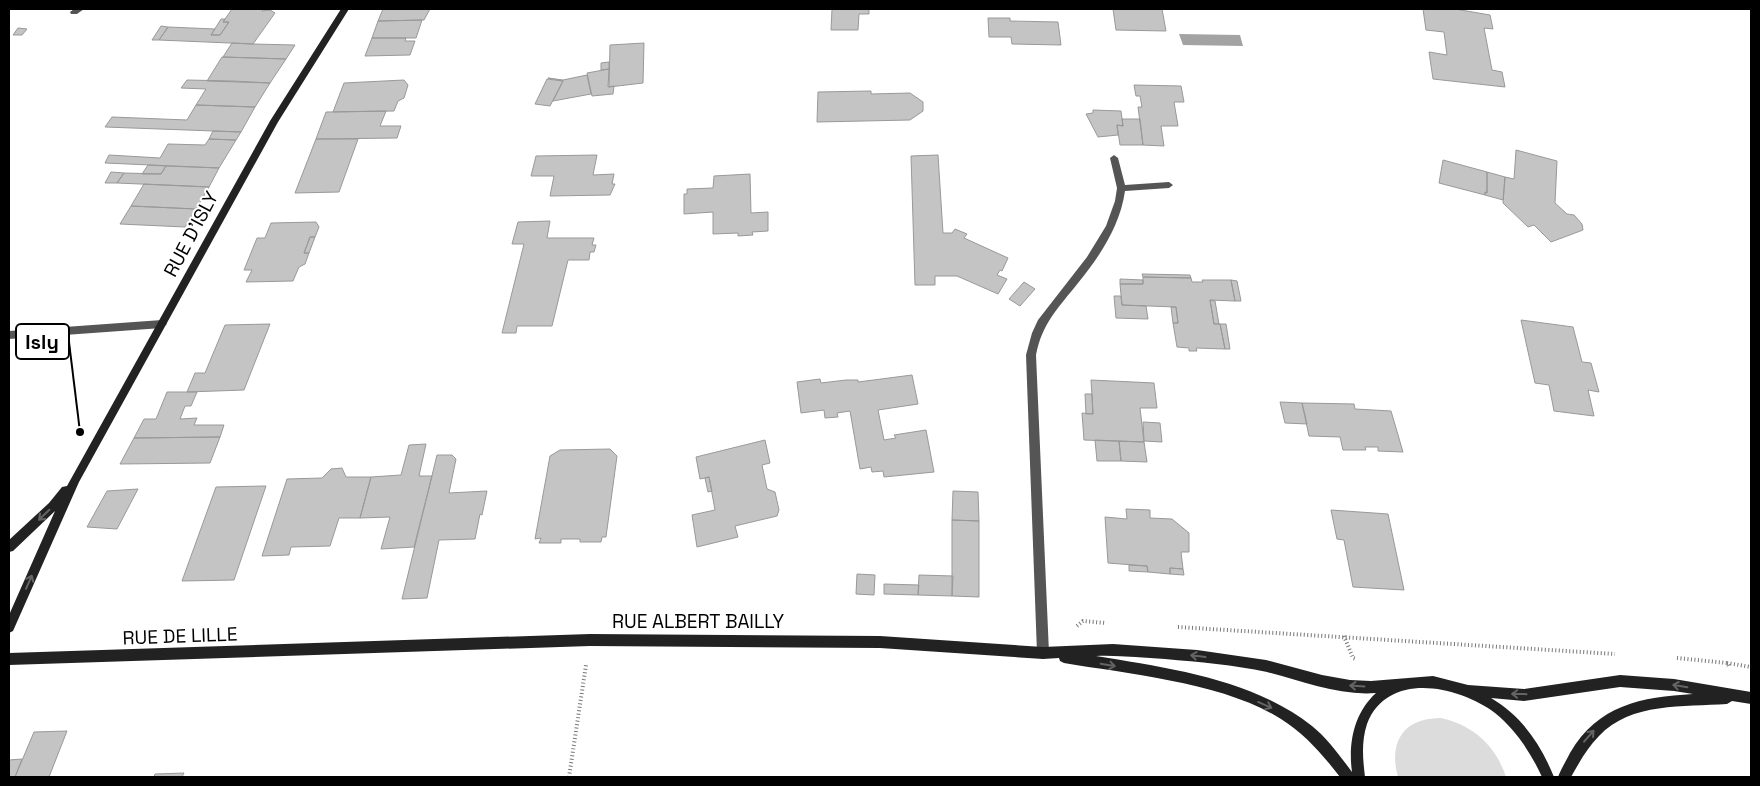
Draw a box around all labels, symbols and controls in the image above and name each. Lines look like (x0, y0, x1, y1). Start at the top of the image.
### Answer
street label: RUE D'ISLY (158, 187, 224, 281)
callout: Isly (16, 324, 69, 359)
text: Isly (25, 329, 59, 355)
one-way arrow (37, 509, 50, 521)
one-way arrow (24, 575, 34, 590)
street label: RUE ALBERT BAILLY (612, 609, 784, 634)
street label: RUE DE LILLE (122, 622, 238, 650)
one-way arrow (1190, 651, 1206, 661)
one-way arrow (1100, 660, 1116, 670)
one-way arrow (1673, 681, 1689, 691)
one-way arrow (1350, 682, 1366, 691)
one-way arrow (1511, 689, 1528, 699)
one-way arrow (1257, 701, 1272, 711)
one-way arrow (1583, 729, 1595, 742)

